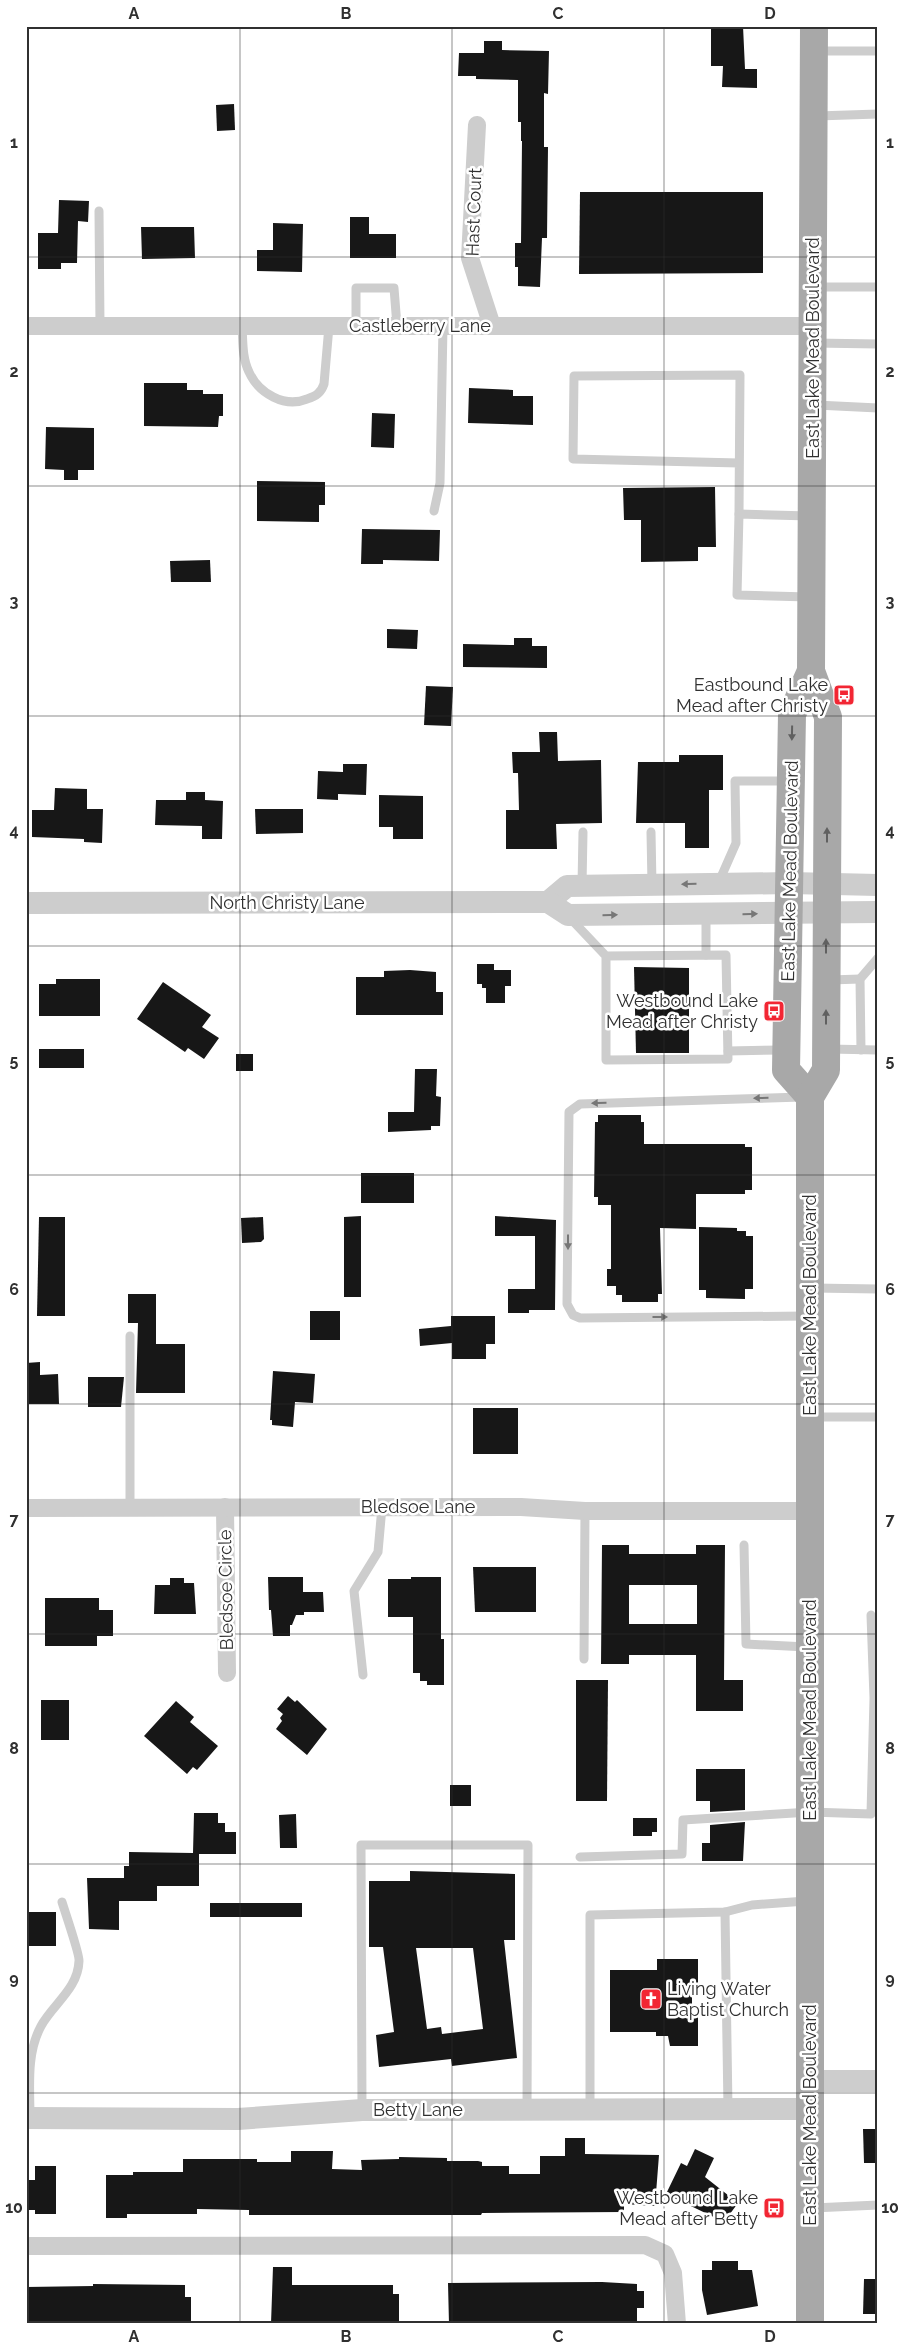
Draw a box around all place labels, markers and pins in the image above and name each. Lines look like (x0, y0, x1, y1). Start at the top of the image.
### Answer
place label: Eastbound Lake Mead after Christy (676, 674, 828, 716)
bus stop icon: Eastbound Lake Mead after Christy (832, 683, 856, 707)
place label: Westbound Lake Mead after Christy (606, 990, 758, 1032)
bus stop icon: Westbound Lake Mead after Christy (762, 999, 786, 1023)
place label: Living Water Baptist Church (667, 1978, 789, 2020)
church icon: Living Water Baptist Church (639, 1987, 663, 2011)
place label: Westbound Lake Mead after Betty (616, 2187, 758, 2229)
bus stop icon: Westbound Lake Mead after Betty (762, 2196, 786, 2220)

